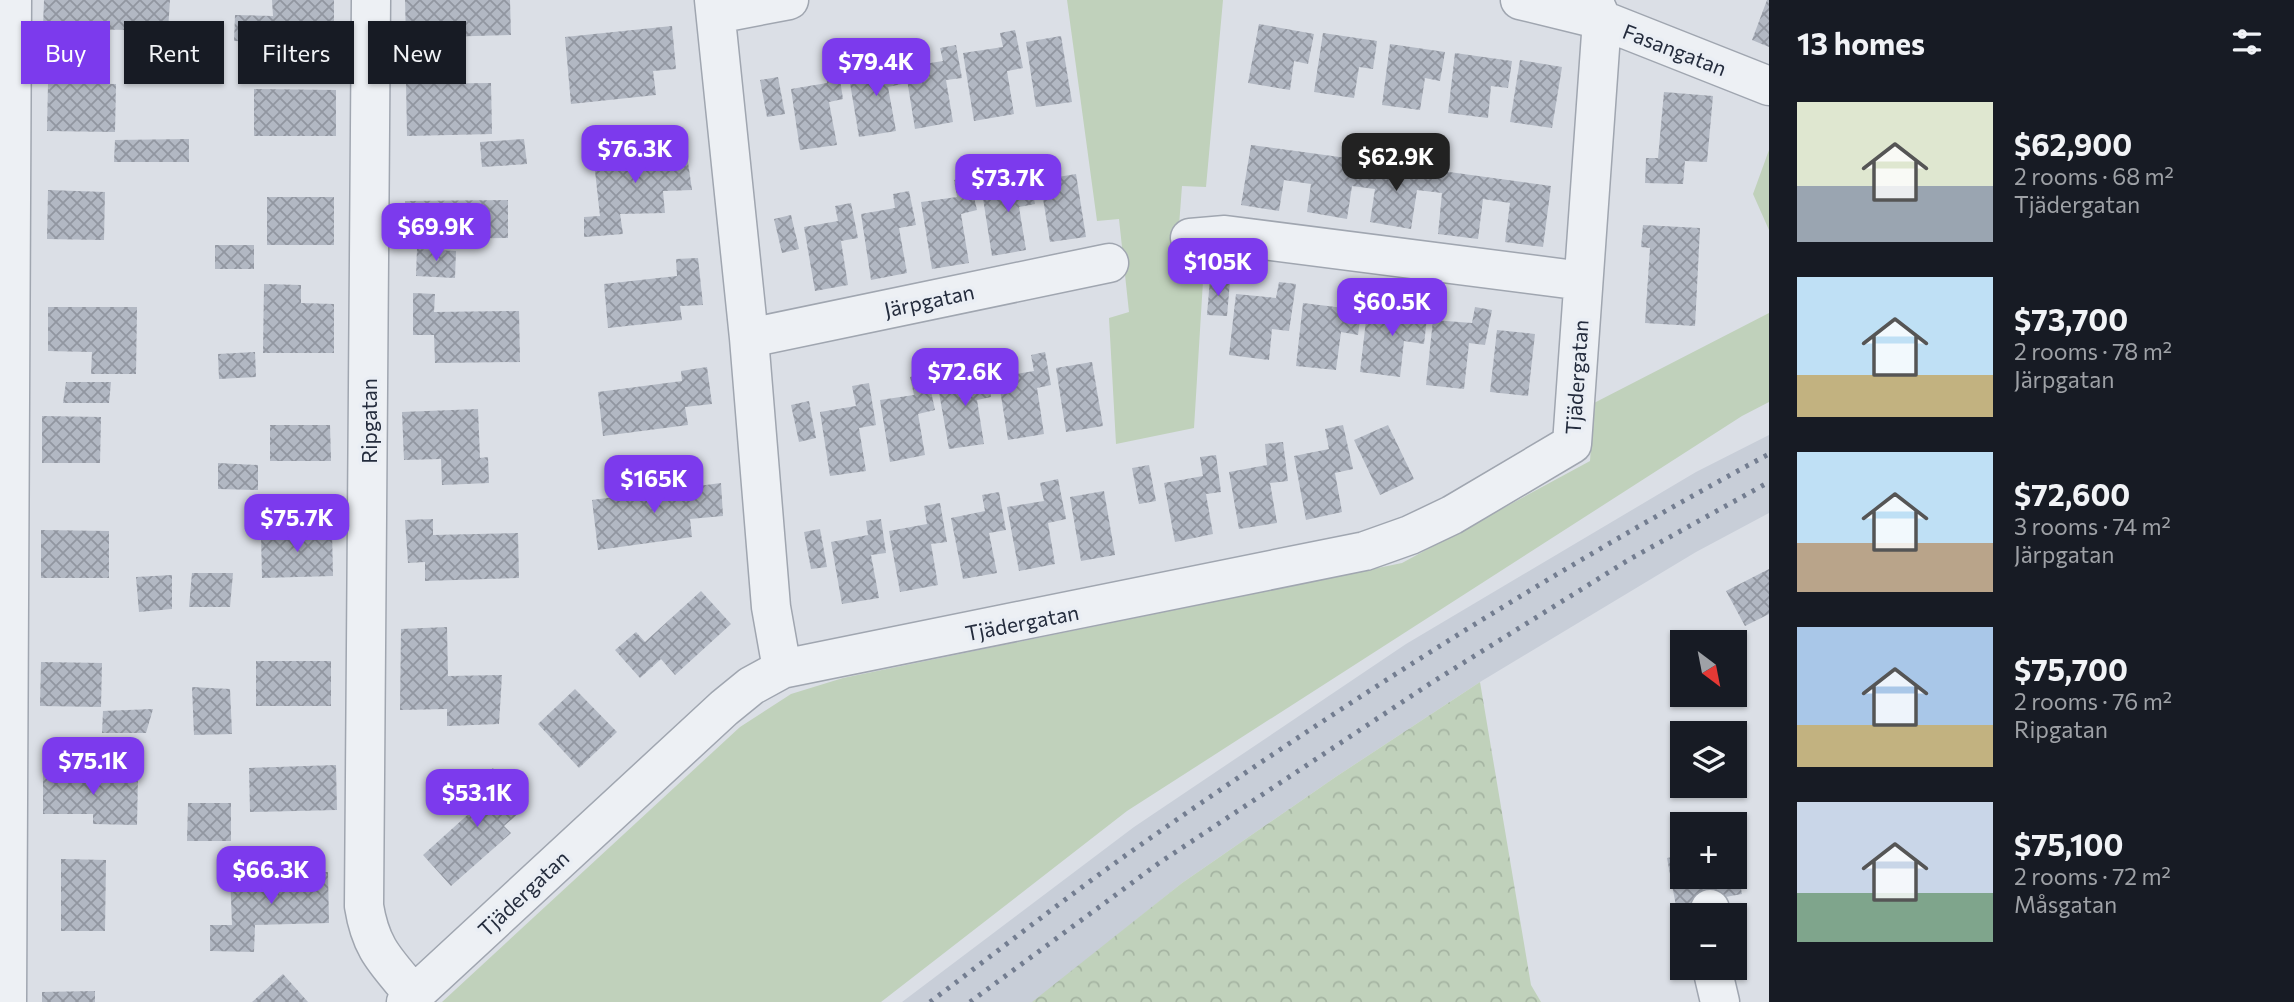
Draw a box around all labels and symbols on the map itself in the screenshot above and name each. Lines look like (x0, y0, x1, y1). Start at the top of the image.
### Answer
street label: Fasangatan (1620, 18, 1730, 80)
pin: $79.4K (819, 38, 933, 98)
pin: $76.3K (578, 125, 692, 185)
pin: $62.9K (1339, 134, 1453, 193)
pin: $73.7K (951, 154, 1065, 214)
pin: $69.9K (379, 204, 493, 263)
pin: $105K (1169, 238, 1267, 298)
street label: Järpgatan (882, 278, 976, 322)
pin: $60.5K (1335, 278, 1449, 338)
street label: Tjädergatan (1560, 319, 1592, 435)
pin: $72.6K (908, 348, 1022, 408)
street label: Ripgatan (356, 378, 381, 464)
pin: $165K (605, 456, 703, 515)
pin: $75.7K (240, 494, 354, 554)
street label: Tjädergatan (963, 599, 1081, 645)
north arrow (1670, 630, 1746, 707)
pin: $75.1K (36, 738, 150, 797)
pin: $53.1K (420, 770, 534, 829)
street label: Tjädergatan (472, 845, 574, 941)
pin: $66.3K (214, 846, 328, 906)

